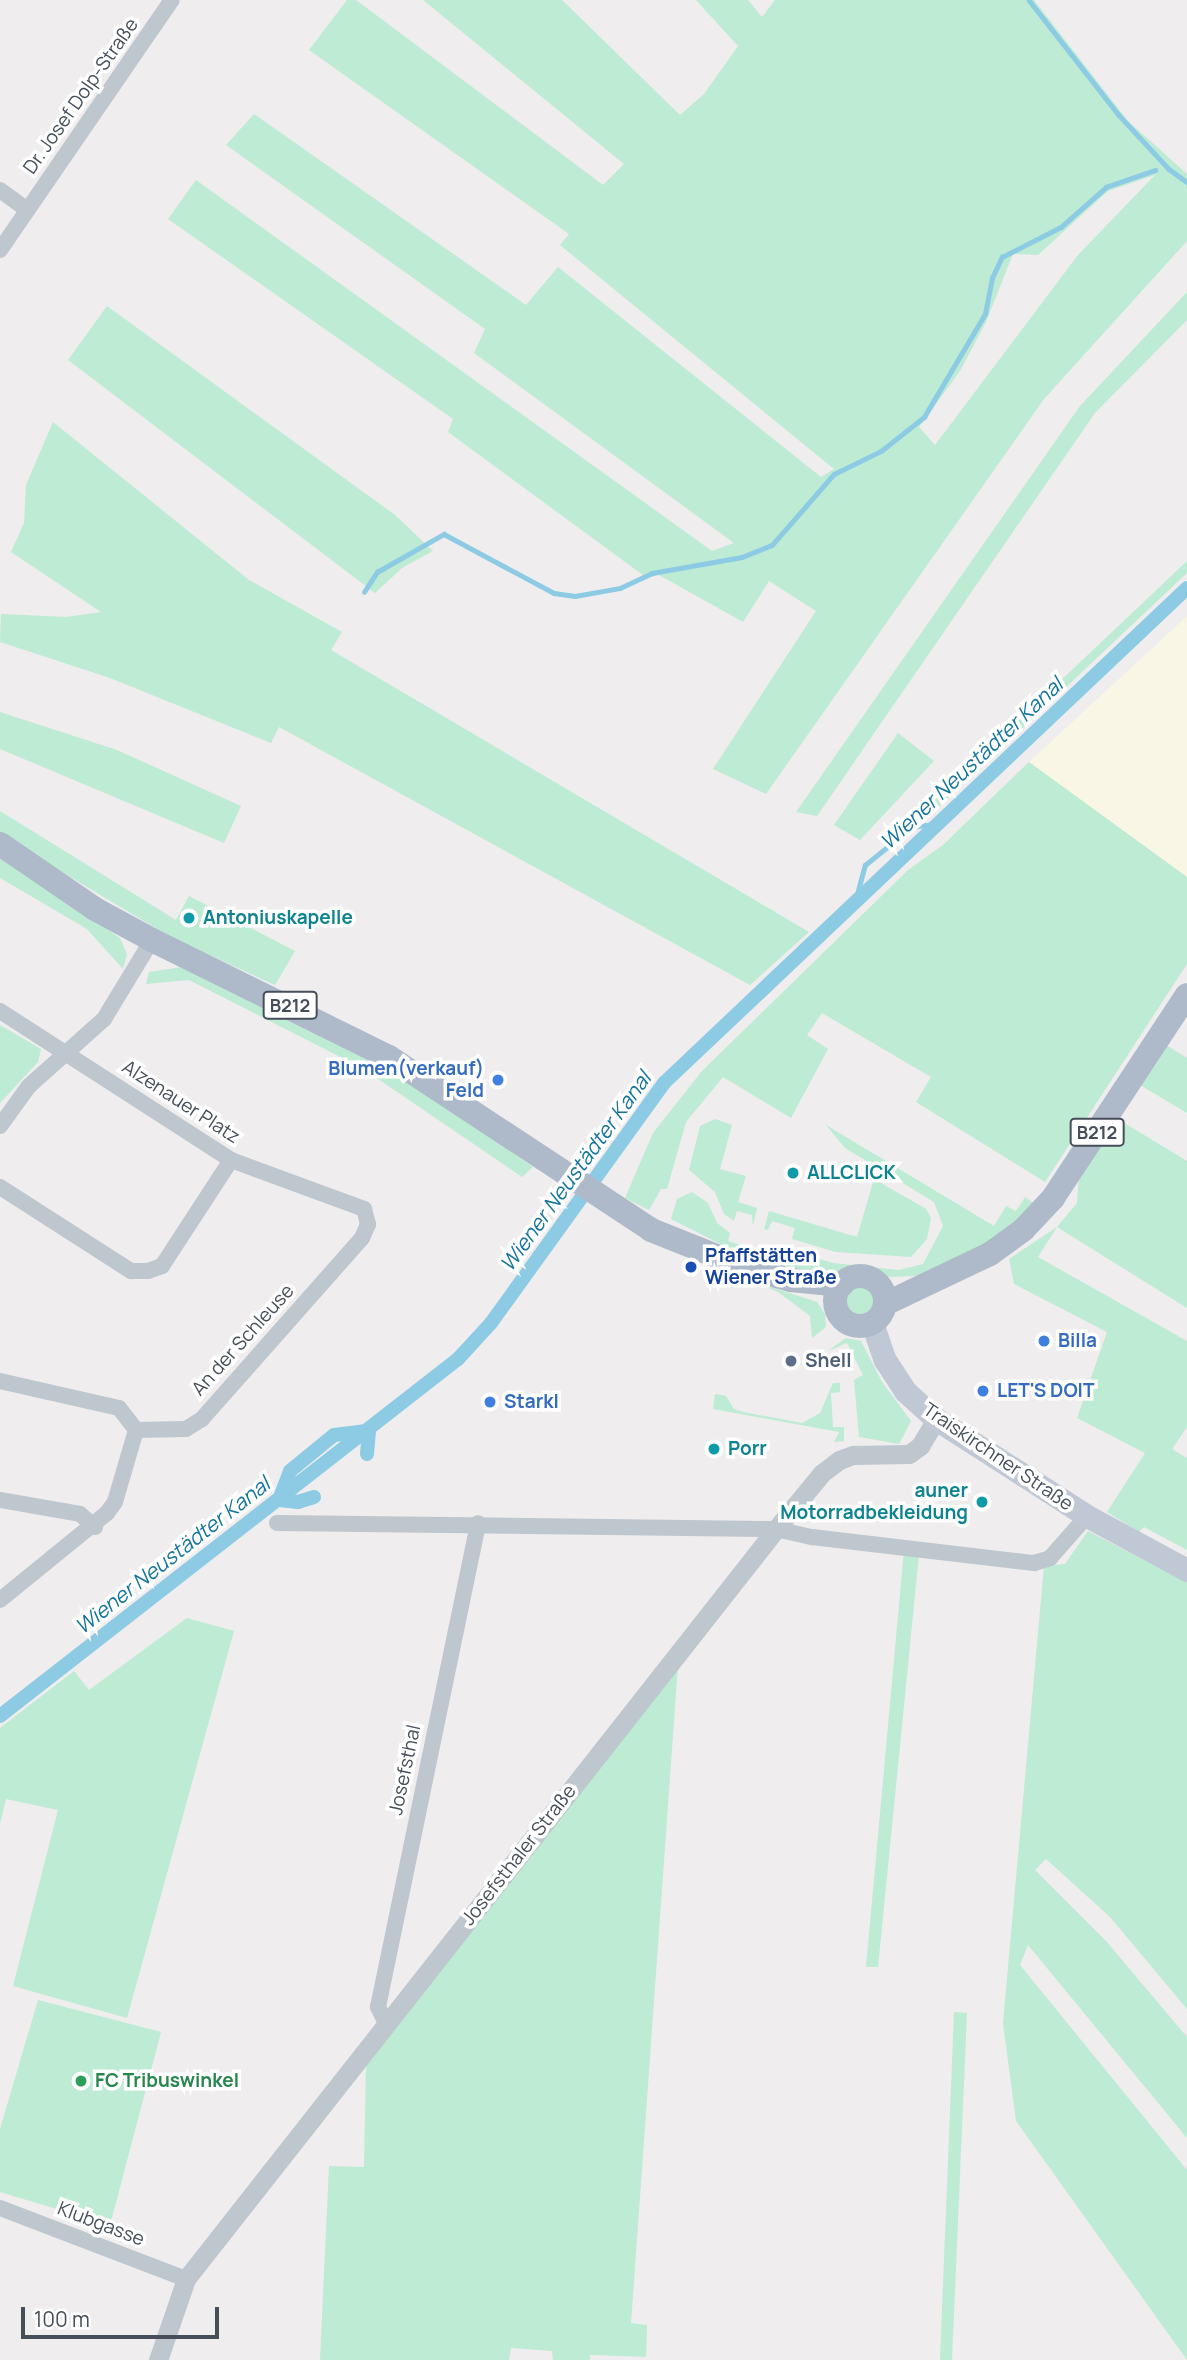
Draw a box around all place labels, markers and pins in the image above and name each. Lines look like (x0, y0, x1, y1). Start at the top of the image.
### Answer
place label: Antoniuskapelle (203, 907, 353, 929)
marker: Antoniuskapelle (181, 910, 197, 926)
place label: Blumen(verkauf) Feld (328, 1058, 484, 1102)
marker: Blumen(verkauf) Feld (490, 1072, 506, 1088)
place label: ALLCLICK (807, 1162, 896, 1184)
marker: ALLCLICK (785, 1165, 801, 1181)
place label: Pfaffstätten Wiener Straße (705, 1245, 837, 1289)
marker: Pfaffstätten Wiener Straße (683, 1259, 699, 1275)
place label: Billa (1058, 1330, 1097, 1352)
marker: Billa (1036, 1333, 1052, 1349)
place label: Shell (805, 1350, 851, 1372)
marker: Shell (783, 1353, 799, 1369)
place label: LET'S DOIT (997, 1380, 1094, 1402)
marker: LET'S DOIT (975, 1383, 991, 1399)
place label: Starkl (504, 1391, 559, 1413)
marker: Starkl (482, 1394, 498, 1410)
place label: Porr (728, 1438, 767, 1460)
marker: Porr (706, 1441, 722, 1457)
place label: auner Motorradbekleidung (780, 1480, 968, 1524)
marker: auner Motorradbekleidung (974, 1494, 990, 1510)
place label: FC Tribuswinkel (95, 2070, 239, 2092)
marker: FC Tribuswinkel (73, 2073, 89, 2089)

